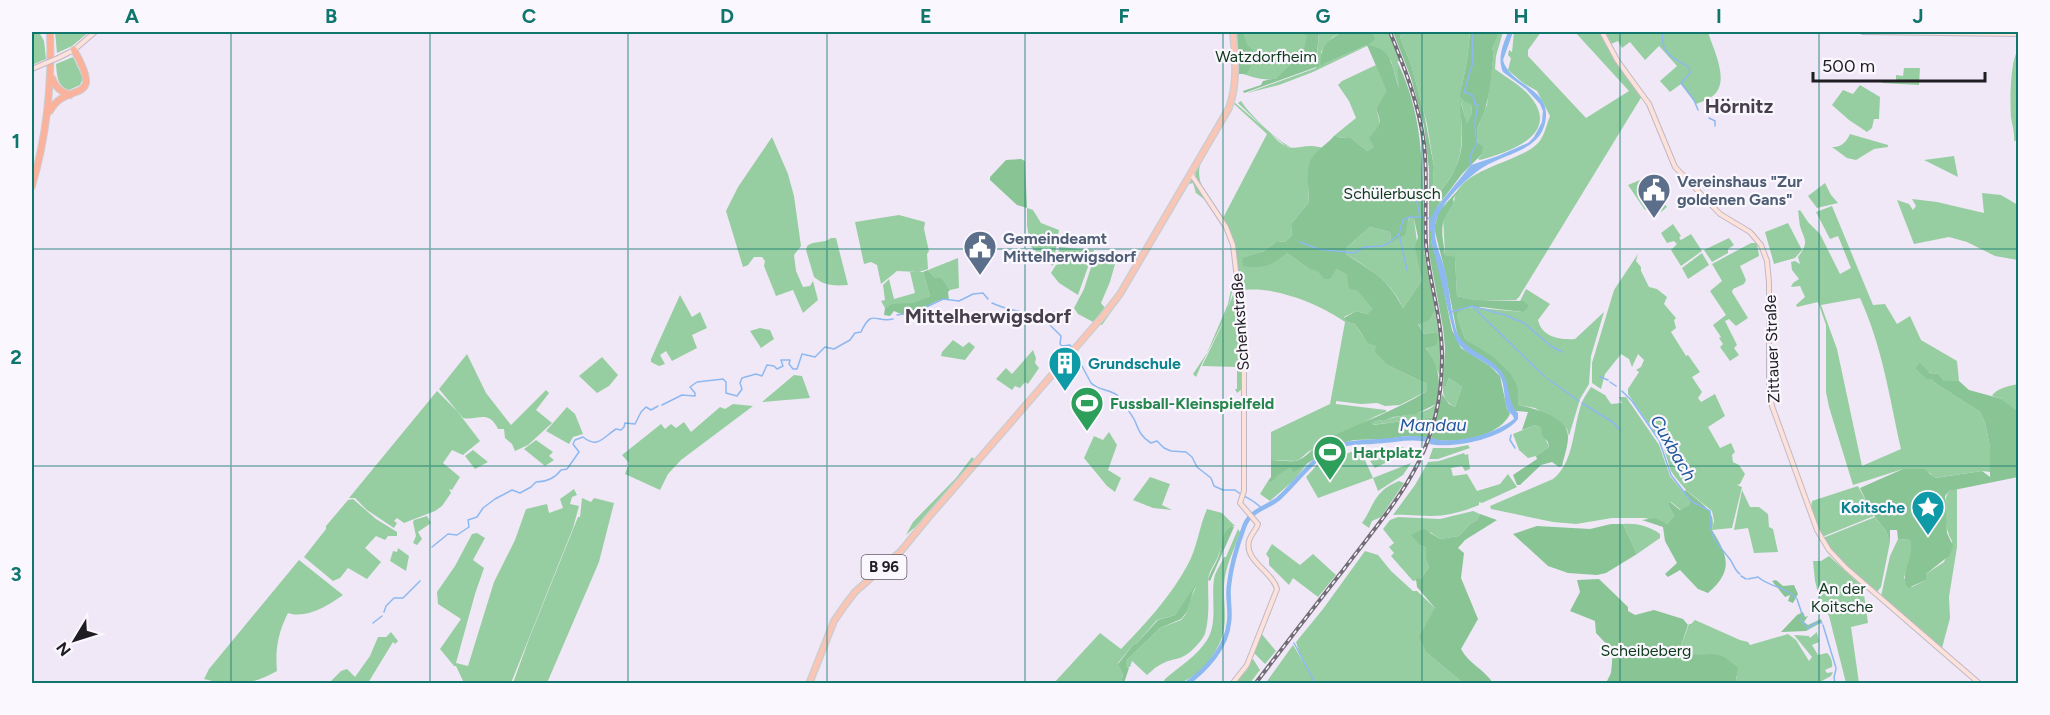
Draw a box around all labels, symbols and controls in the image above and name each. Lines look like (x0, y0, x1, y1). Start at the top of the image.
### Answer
text: A (125, 4, 140, 28)
text: B (325, 4, 337, 28)
text: C (522, 4, 536, 28)
text: D (720, 4, 734, 28)
text: E (920, 4, 932, 28)
text: F (1118, 4, 1130, 28)
text: G (1316, 4, 1331, 28)
text: H (1514, 4, 1529, 28)
text: I (1716, 4, 1722, 28)
text: J (1912, 4, 1924, 28)
scale bar (1813, 45, 1986, 83)
park label: Watzdorfheim (1215, 47, 1317, 66)
text: 500 m (1822, 55, 1875, 77)
district label: Hörnitz (1705, 94, 1773, 118)
text: 1 (12, 129, 20, 153)
public building icon: Vereinshaus "Zur goldenen Gans" (1636, 172, 1672, 219)
place label: Vereinshaus "Zur goldenen Gans" (1677, 172, 1802, 209)
park label: Schülerbusch (1343, 184, 1441, 203)
public building icon: Gemeindeamt Mittelherwigsdorf (962, 229, 998, 276)
place label: Gemeindeamt Mittelherwigsdorf (1003, 229, 1137, 266)
street label: Schenkstraße (1227, 272, 1253, 371)
street label: Zittauer Straße (1761, 294, 1783, 404)
district label: Mittelherwigsdorf (905, 304, 1071, 328)
text: 2 (10, 345, 22, 369)
building icon: Grundschule (1047, 345, 1083, 392)
place label: Grundschule (1088, 354, 1181, 373)
sports icon: Fussball-Kleinspielfeld (1069, 385, 1105, 432)
place label: Fussball-Kleinspielfeld (1110, 394, 1274, 413)
water label: Cuxbach (1645, 411, 1701, 485)
water label: Mandau (1399, 414, 1467, 436)
sports icon: Hartplatz (1312, 434, 1348, 481)
place label: Hartplatz (1353, 443, 1423, 462)
place icon: Koitsche (1910, 489, 1946, 536)
place label: Koitsche (1841, 498, 1905, 517)
road number: B 96 (862, 555, 906, 579)
text: 3 (10, 562, 22, 586)
park label: An der Koitsche (1811, 579, 1873, 616)
north arrow (45, 610, 105, 670)
text: N (52, 638, 75, 660)
park label: Scheibeberg (1601, 641, 1691, 660)

